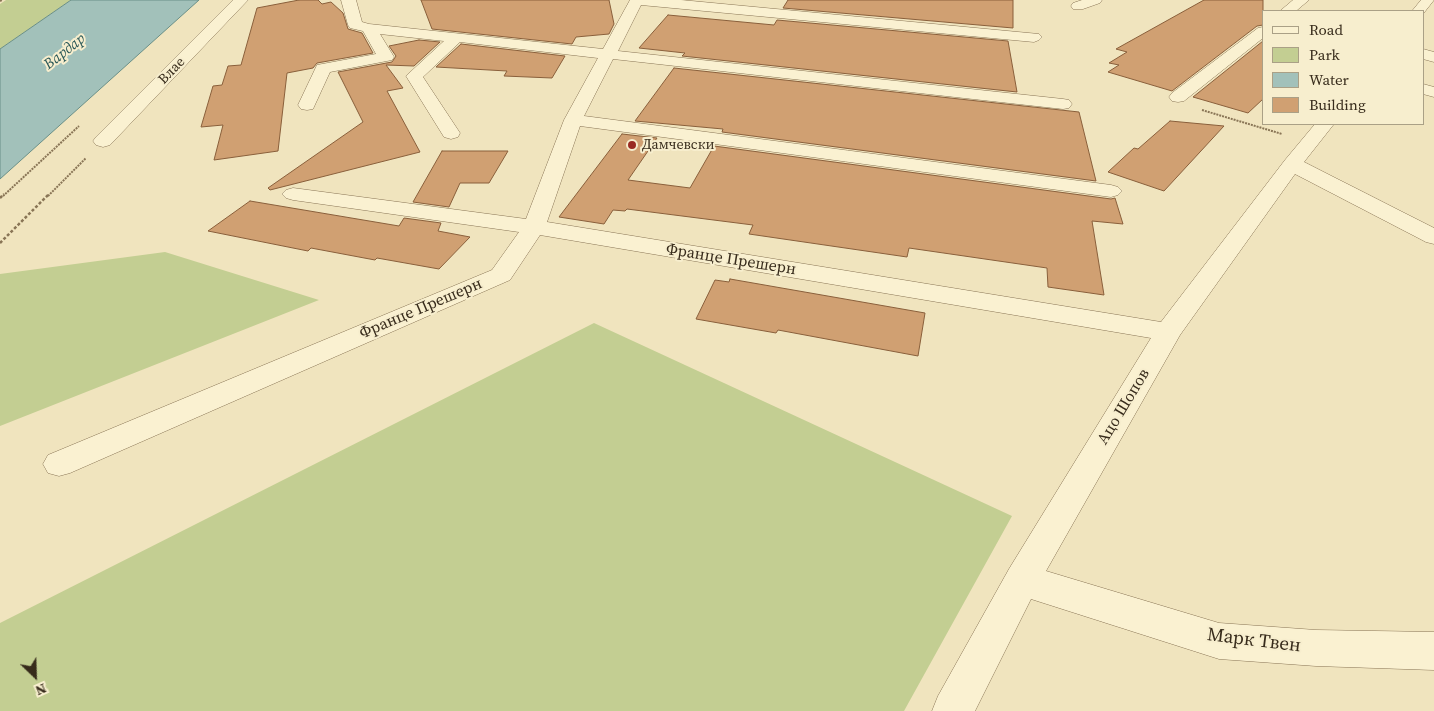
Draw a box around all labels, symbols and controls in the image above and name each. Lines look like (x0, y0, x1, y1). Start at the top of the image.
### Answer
legend (1262, 10, 1424, 125)
text: Road (1309, 19, 1343, 40)
water label: Вардар (41, 30, 89, 74)
text: Park (1309, 44, 1340, 65)
street label: Влае (155, 54, 189, 88)
text: Water (1309, 69, 1349, 90)
text: Building (1309, 94, 1366, 115)
place label: Дамчевски (642, 137, 714, 153)
marker: Дамчевски (626, 139, 638, 151)
street label: Франце Прешерн (665, 240, 797, 280)
street label: Францe Прешерн (357, 275, 485, 343)
street label: Ацо Шопов (1094, 366, 1154, 448)
street label: Марк Твен (1206, 624, 1302, 658)
north arrow (10, 651, 60, 701)
text: N (32, 678, 50, 701)

